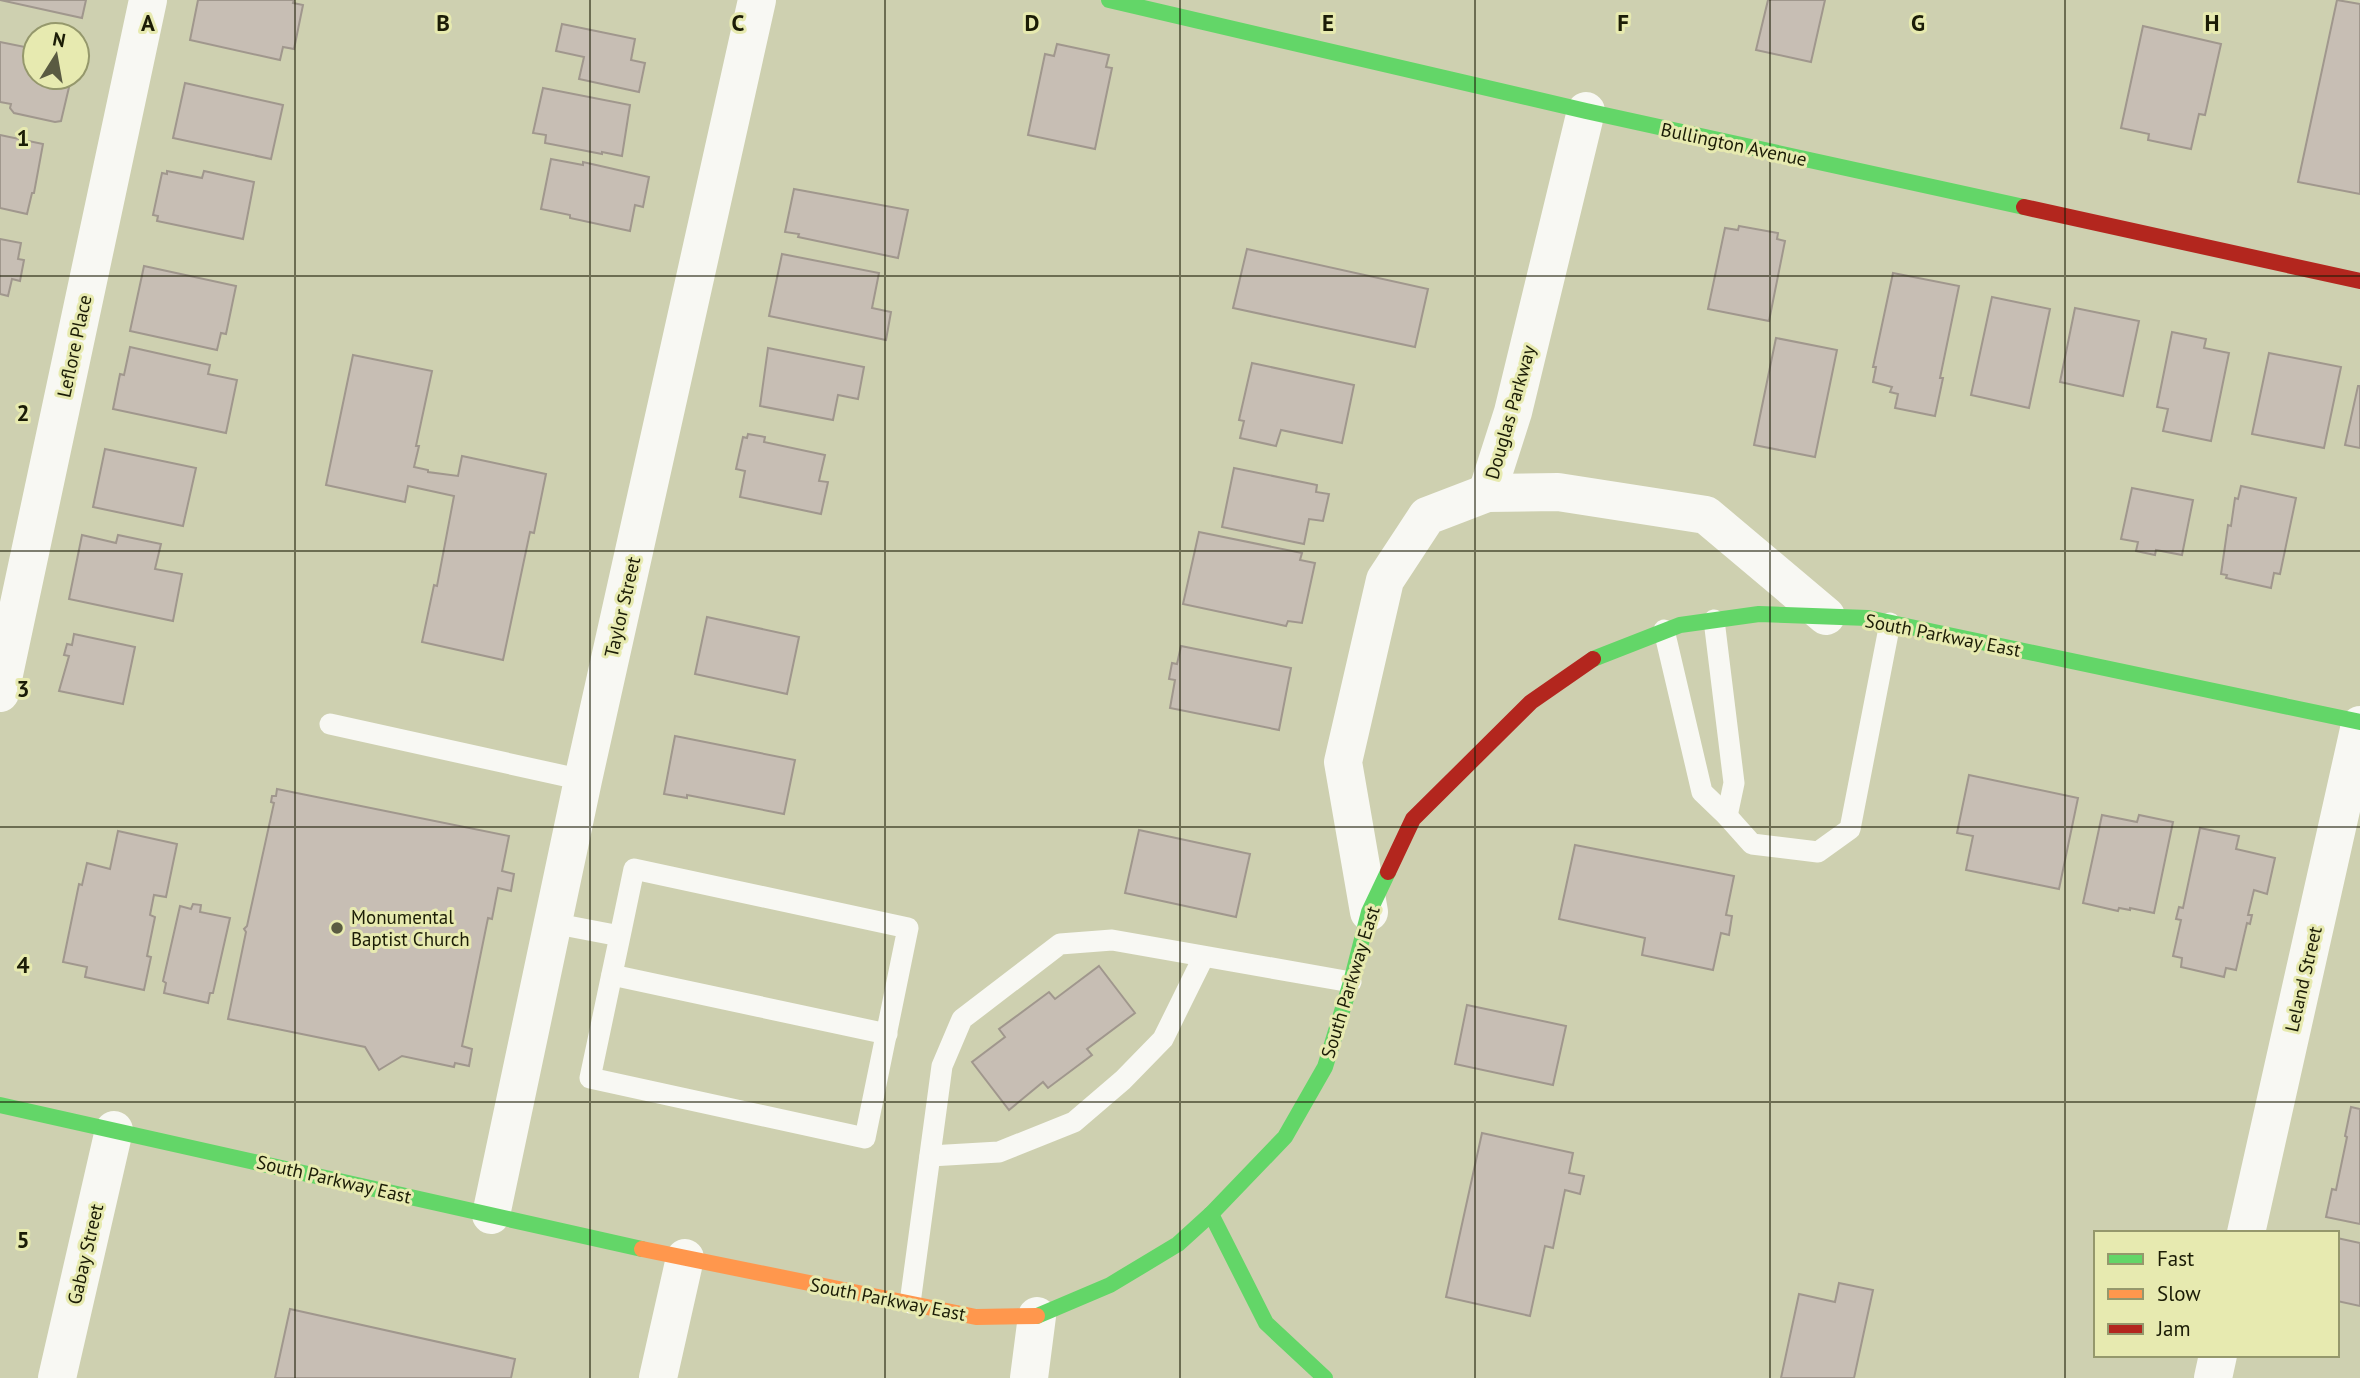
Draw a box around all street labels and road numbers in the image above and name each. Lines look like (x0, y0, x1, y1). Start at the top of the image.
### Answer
street label: Bullington Avenue (1659, 117, 1809, 171)
street label: Leflore Place (51, 293, 97, 399)
street label: Douglas Parkway (1479, 342, 1541, 482)
street label: Taylor Street (599, 554, 645, 660)
street label: South Parkway East (1863, 608, 2023, 662)
street label: South Parkway East (1315, 902, 1385, 1061)
street label: Leland Street (2279, 923, 2327, 1034)
street label: South Parkway East (254, 1150, 414, 1209)
street label: Gabay Street (62, 1201, 108, 1307)
street label: South Parkway East (808, 1272, 968, 1326)

